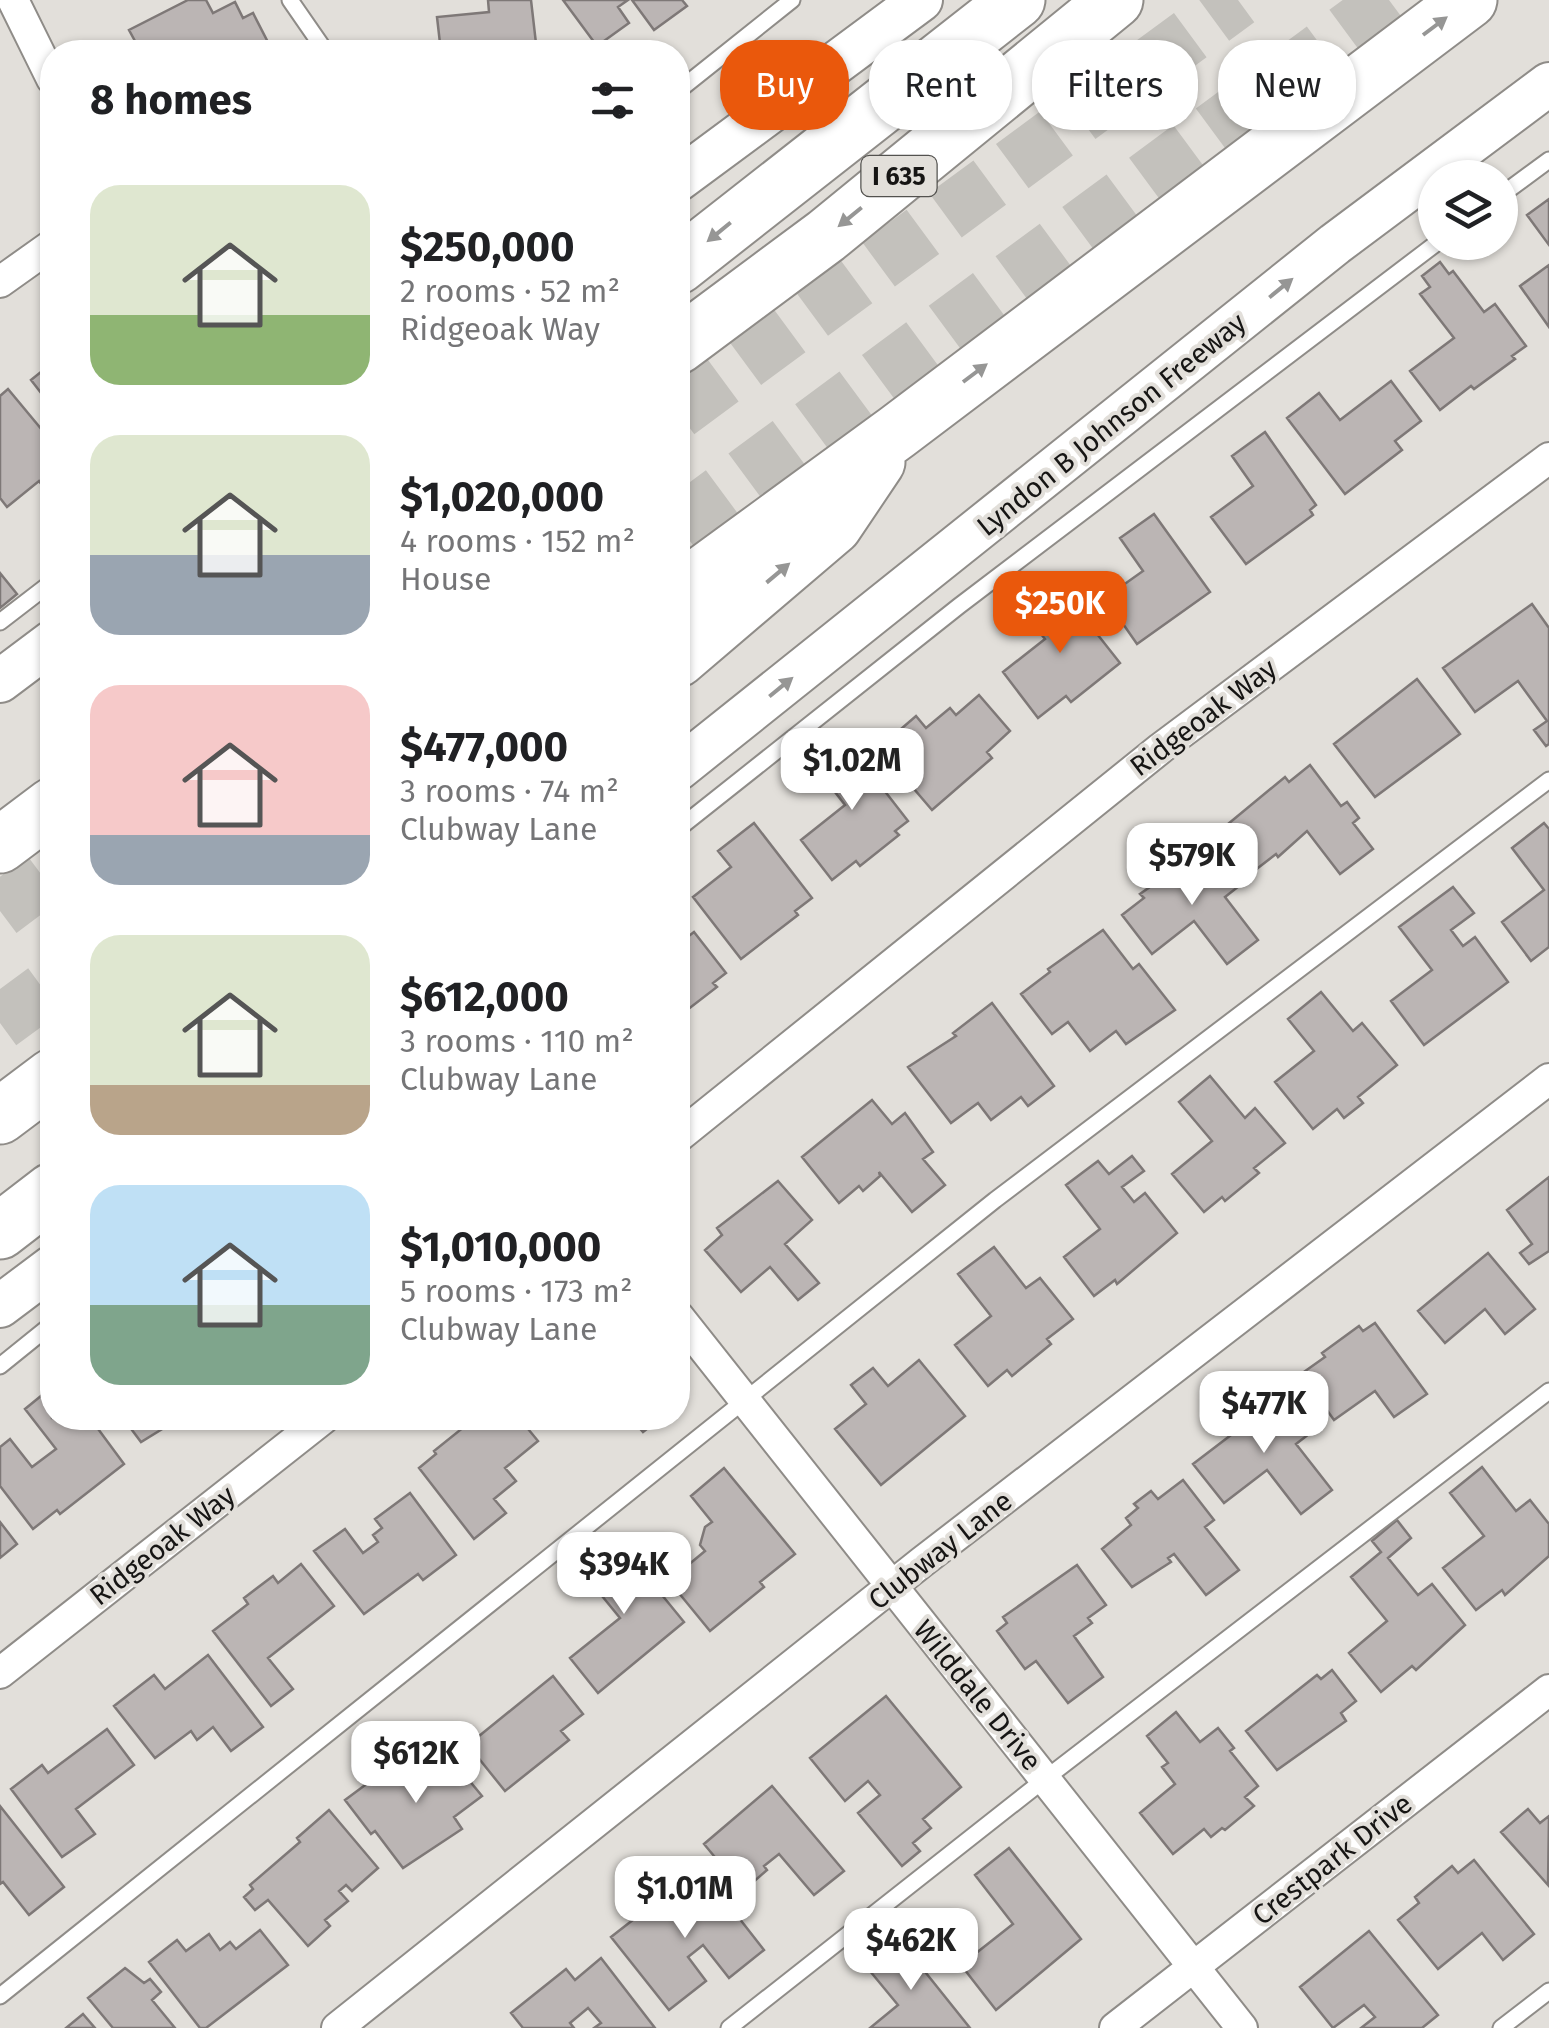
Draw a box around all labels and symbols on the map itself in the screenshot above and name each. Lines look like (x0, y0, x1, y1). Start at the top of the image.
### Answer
one-way arrow (1422, 17, 1448, 37)
road number: I 635 (862, 156, 936, 196)
one-way arrow (837, 206, 862, 227)
one-way arrow (706, 221, 732, 242)
one-way arrow (1268, 277, 1294, 298)
street label: Lyndon B Johnson Freeway (970, 306, 1252, 543)
one-way arrow (962, 364, 988, 384)
one-way arrow (766, 563, 791, 584)
pin: $250K (990, 571, 1130, 656)
street label: Ridgeoak Way (1124, 651, 1283, 783)
one-way arrow (768, 677, 794, 698)
pin: $1.02M (771, 728, 933, 813)
pin: $579K (1122, 823, 1262, 908)
pin: $477K (1194, 1371, 1334, 1456)
street label: Ridgeoak Way (83, 1478, 242, 1612)
street label: Clubway Lane (862, 1484, 1019, 1617)
pin: $394K (554, 1532, 694, 1617)
street label: Wilddale Drive (907, 1613, 1048, 1777)
pin: $612K (346, 1721, 486, 1806)
street label: Crestpark Drive (1246, 1787, 1419, 1932)
pin: $1.01M (604, 1856, 766, 1941)
pin: $462K (841, 1908, 981, 1993)

